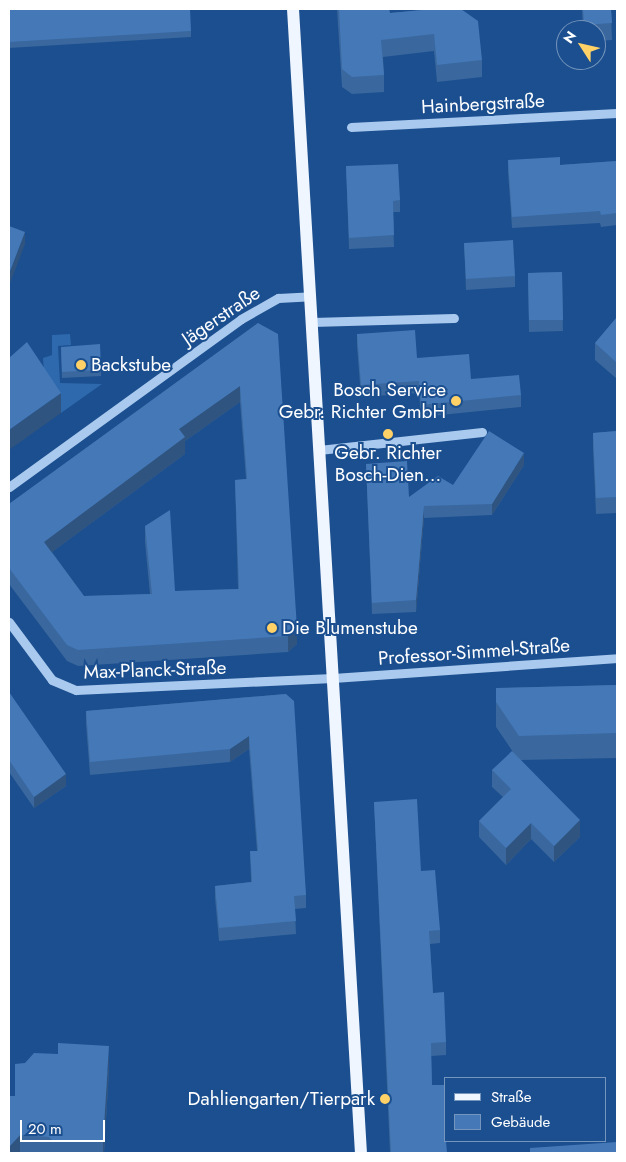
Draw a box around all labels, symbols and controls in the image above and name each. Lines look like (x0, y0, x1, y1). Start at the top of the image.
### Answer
north arrow (556, 20, 606, 70)
text: N (558, 27, 581, 47)
street label: Hainbergstraße (421, 89, 545, 119)
street label: Jägerstraße (178, 282, 264, 350)
place label: Backstube (91, 354, 171, 376)
marker: Backstube (75, 359, 87, 371)
place label: Bosch Service Gebr. Richter GmbH (279, 379, 446, 423)
marker: Bosch Service Gebr. Richter GmbH (450, 395, 462, 407)
marker: Gebr. Richter Bosch-Dien... (382, 428, 394, 440)
place label: Gebr. Richter Bosch-Dien... (334, 442, 442, 486)
place label: Die Blumenstube (282, 617, 418, 639)
marker: Die Blumenstube (266, 622, 278, 634)
street label: Professor-Simmel-Straße (377, 634, 571, 670)
street label: Max-Planck-Straße (83, 656, 227, 684)
legend (444, 1077, 606, 1142)
text: Straße (491, 1086, 531, 1108)
place label: Dahliengarten/Tierpark (188, 1088, 375, 1110)
marker: Dahliengarten/Tierpark (379, 1093, 391, 1105)
scale bar (22, 1110, 108, 1142)
text: Gebäude (491, 1111, 550, 1133)
text: 20 m (28, 1118, 62, 1140)

